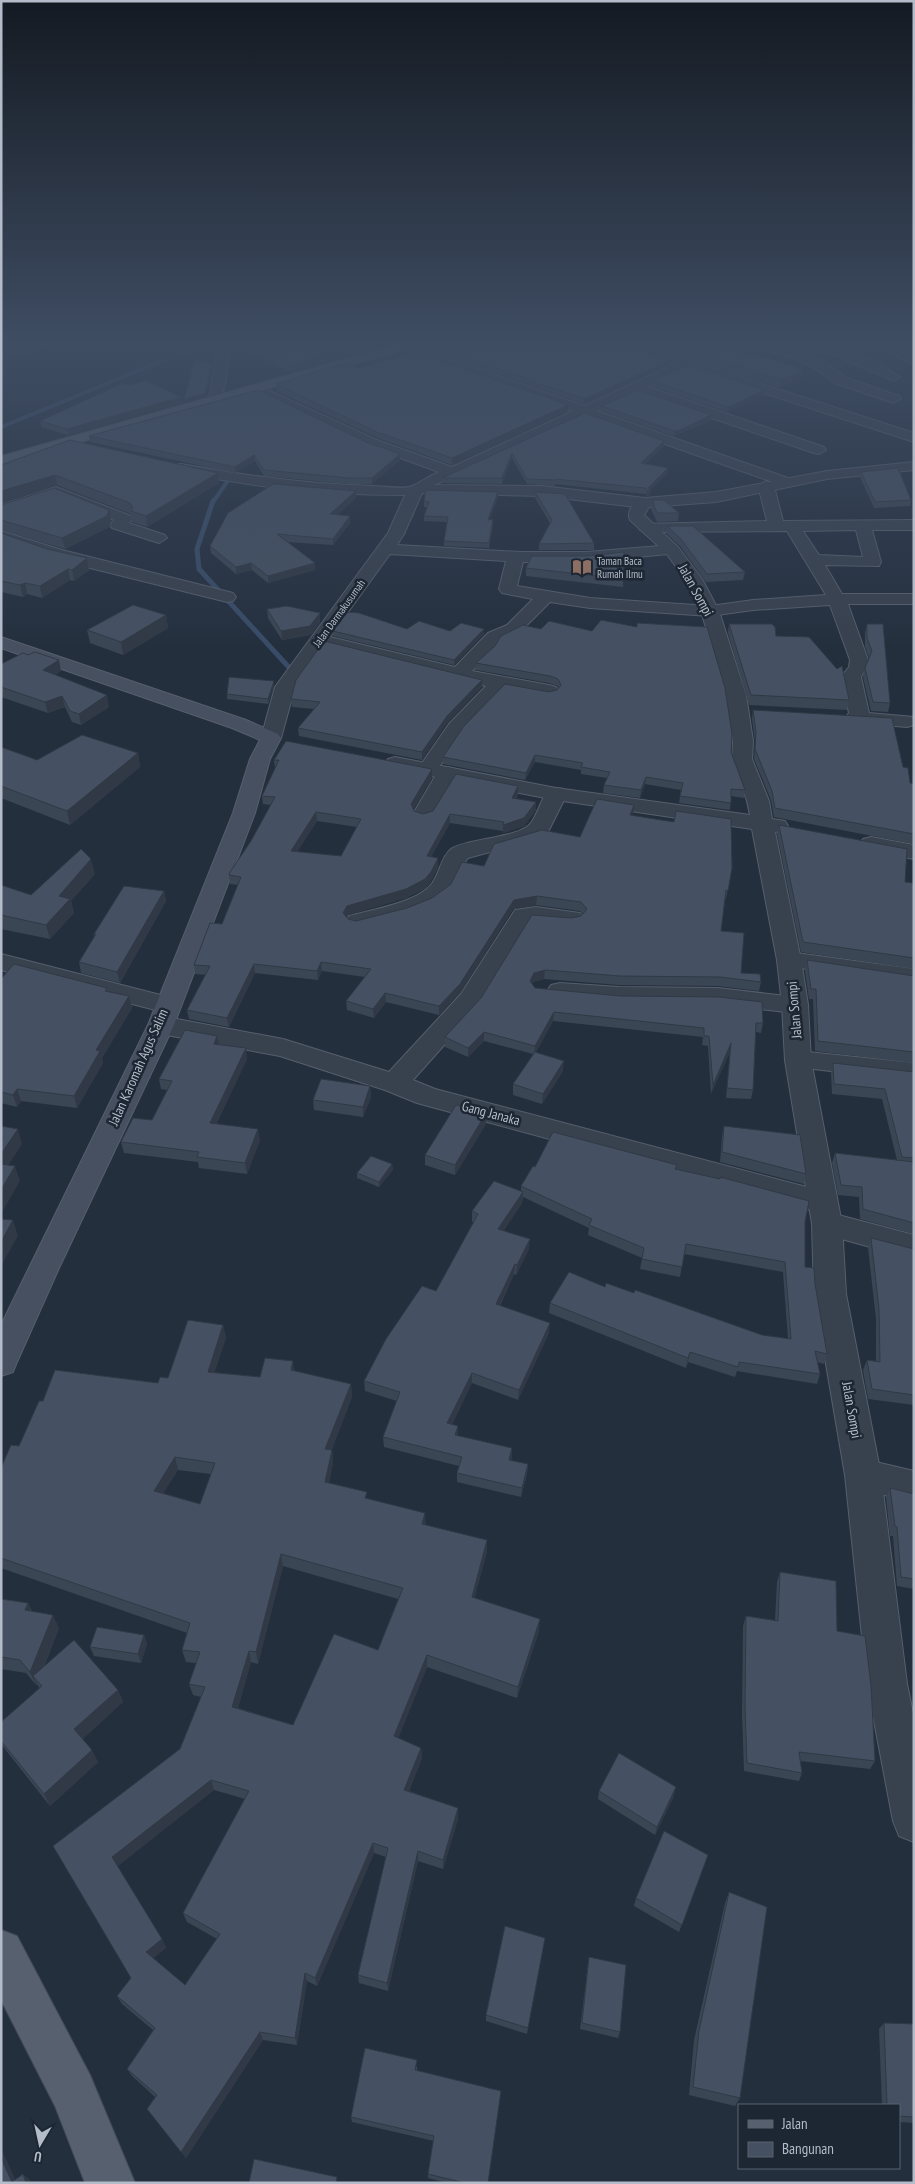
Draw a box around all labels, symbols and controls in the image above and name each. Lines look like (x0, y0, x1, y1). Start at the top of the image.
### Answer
place label: Taman Baca Rumah Ilmu (597, 554, 643, 581)
library icon: Taman Baca Rumah Ilmu (571, 556, 593, 578)
street label: Jalan Sompi (674, 560, 718, 619)
street label: Jalan Darmakusumah (309, 576, 368, 650)
street label: Jalan Sompi (783, 981, 806, 1040)
street label: Jalan Karomah Agus Salim (104, 1006, 172, 1129)
street label: Gang Janaka (460, 1097, 522, 1129)
street label: Jalan Sompi (838, 1379, 866, 1440)
legend (738, 2104, 900, 2169)
text: Jalan (781, 2114, 808, 2133)
north arrow (15, 2119, 65, 2169)
text: Bangunan (782, 2139, 834, 2158)
text: U (33, 2147, 43, 2166)

